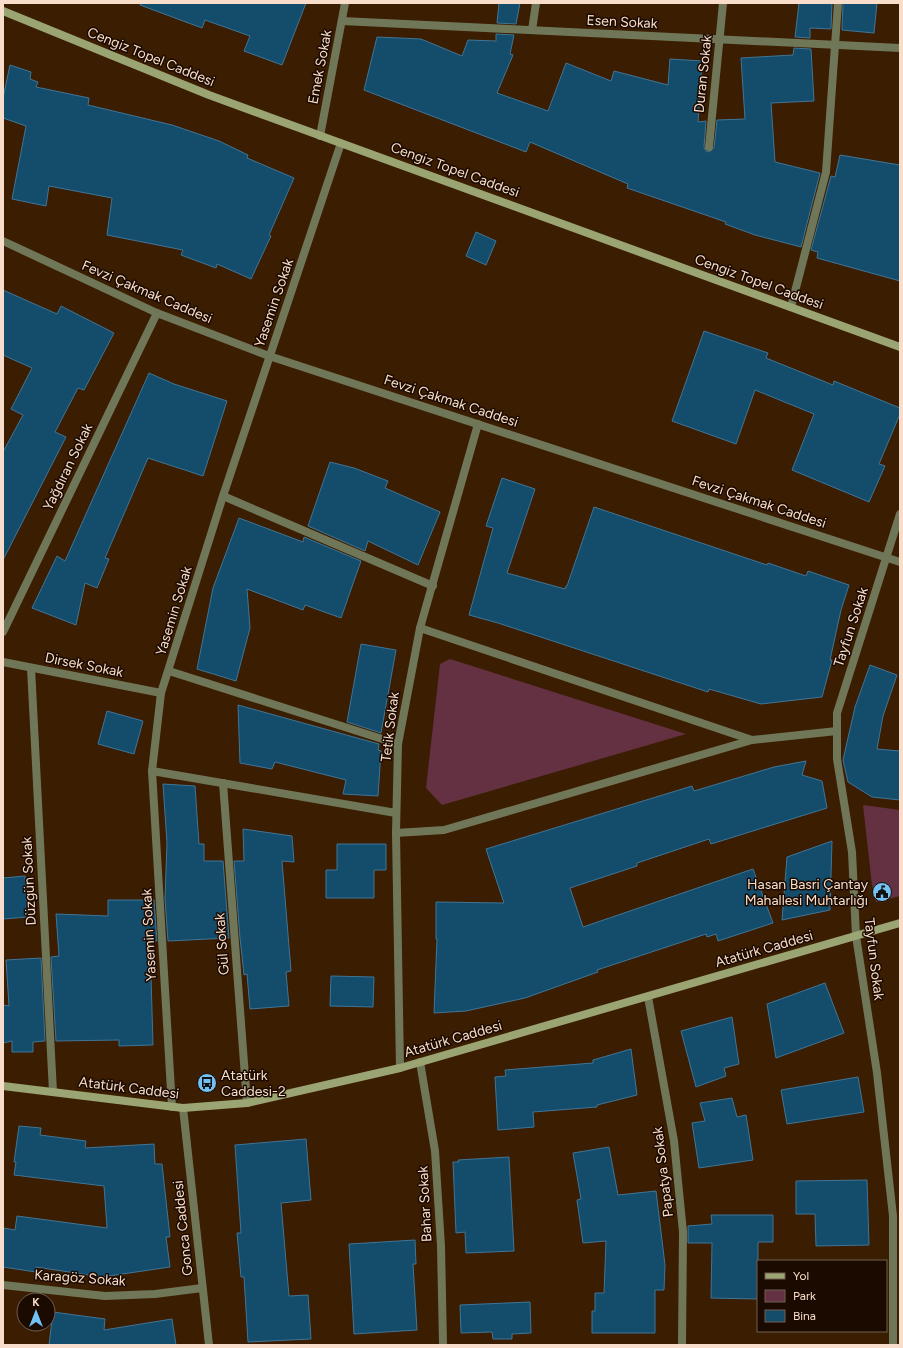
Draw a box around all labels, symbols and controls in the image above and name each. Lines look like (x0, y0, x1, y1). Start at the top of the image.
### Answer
street label: Esen Sokak (586, 12, 658, 32)
street label: Cengiz Topel Caddesi (85, 24, 217, 90)
street label: Emek Sokak (304, 28, 336, 106)
street label: Duran Sokak (690, 34, 716, 114)
street label: Cengiz Topel Caddesi (388, 139, 522, 201)
street label: Cengiz Topel Caddesi (692, 251, 826, 313)
street label: Yasemin Sokak (251, 256, 297, 350)
street label: Fevzi Çakmak Caddesi (79, 257, 215, 327)
street label: Fevzi Çakmak Caddesi (382, 371, 520, 431)
street label: Yağdıran Sokak (40, 420, 97, 513)
street label: Fevzi Çakmak Caddesi (690, 472, 828, 532)
street label: Yasemin Sokak (152, 564, 196, 658)
street label: Tayfun Sokak (830, 585, 872, 669)
street label: Dirsek Sokak (43, 649, 125, 681)
street label: Tetik Sokak (377, 691, 403, 763)
street label: Düzgün Sokak (18, 836, 40, 926)
place label: Hasan Basri Çantay Mahallesi Muhtarlığı (745, 876, 869, 909)
public building icon: Hasan Basri Çantay Mahallesi Muhtarlığı (871, 881, 893, 903)
street label: Yasemin Sokak (138, 888, 160, 982)
street label: Gül Sokak (211, 912, 233, 976)
street label: Tayfun Sokak (861, 917, 888, 1001)
street label: Atatürk Caddesi (713, 927, 815, 971)
street label: Atatürk Caddesi (402, 1017, 504, 1061)
place label: Atatürk Caddesi-2 (221, 1067, 286, 1100)
bus stop icon: Atatürk Caddesi-2 (196, 1072, 218, 1094)
street label: Atatürk Caddesi (78, 1073, 180, 1103)
street label: Papatya Sokak (649, 1126, 677, 1218)
street label: Bahar Sokak (415, 1165, 435, 1242)
street label: Gonca Caddesi (170, 1179, 196, 1277)
legend (757, 1260, 887, 1332)
street label: Karagöz Sokak (34, 1266, 126, 1290)
text: Yol (793, 1269, 809, 1283)
text: Park (793, 1289, 816, 1303)
north arrow (16, 1292, 56, 1332)
text: K (32, 1296, 40, 1309)
text: Bina (793, 1309, 816, 1323)

